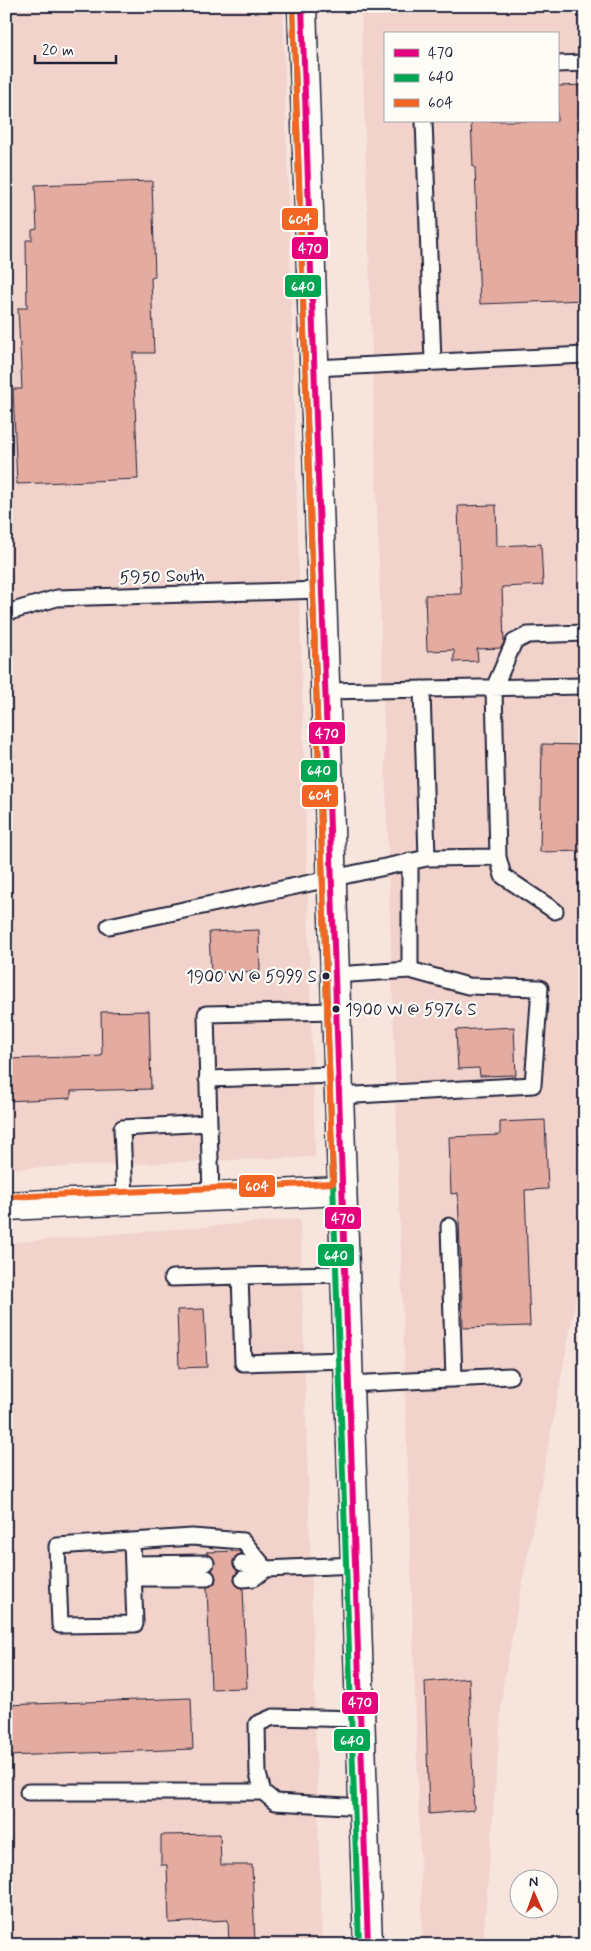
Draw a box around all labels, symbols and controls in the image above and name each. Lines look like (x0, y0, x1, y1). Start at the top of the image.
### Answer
scale bar (35, 32, 116, 64)
legend (384, 32, 558, 122)
text: 20 m (42, 41, 74, 61)
text: 470 (428, 44, 453, 64)
text: 640 (428, 68, 454, 88)
text: 604 (428, 94, 453, 114)
line badge: 604 (281, 207, 319, 231)
text: 604 (288, 211, 312, 229)
line badge: 470 (291, 236, 329, 260)
text: 470 (298, 240, 322, 258)
line badge: 640 (284, 274, 322, 298)
text: 640 (291, 278, 315, 296)
street label: 5950 South (119, 564, 205, 590)
line badge: 470 (308, 721, 346, 745)
text: 470 (315, 725, 339, 743)
line badge: 640 (300, 759, 338, 783)
text: 640 (307, 762, 331, 780)
line badge: 604 (301, 784, 339, 808)
text: 604 (308, 787, 332, 805)
place label: 1900 W @ 5999 S (186, 966, 317, 988)
marker: 1900 W @ 5999 S (321, 971, 331, 981)
place label: 1900 W @ 5976 S (345, 999, 477, 1021)
marker: 1900 W @ 5976 S (331, 1004, 341, 1014)
line badge: 604 (238, 1174, 276, 1198)
text: 604 (245, 1178, 269, 1196)
line badge: 470 (324, 1206, 362, 1230)
text: 470 (331, 1210, 355, 1228)
line badge: 640 (317, 1243, 355, 1267)
text: 640 (324, 1247, 348, 1265)
line badge: 470 (341, 1691, 379, 1715)
text: 470 (348, 1694, 372, 1712)
line badge: 640 (333, 1728, 371, 1752)
text: 640 (340, 1732, 364, 1750)
north arrow (508, 1868, 558, 1918)
text: N (529, 1873, 539, 1891)

